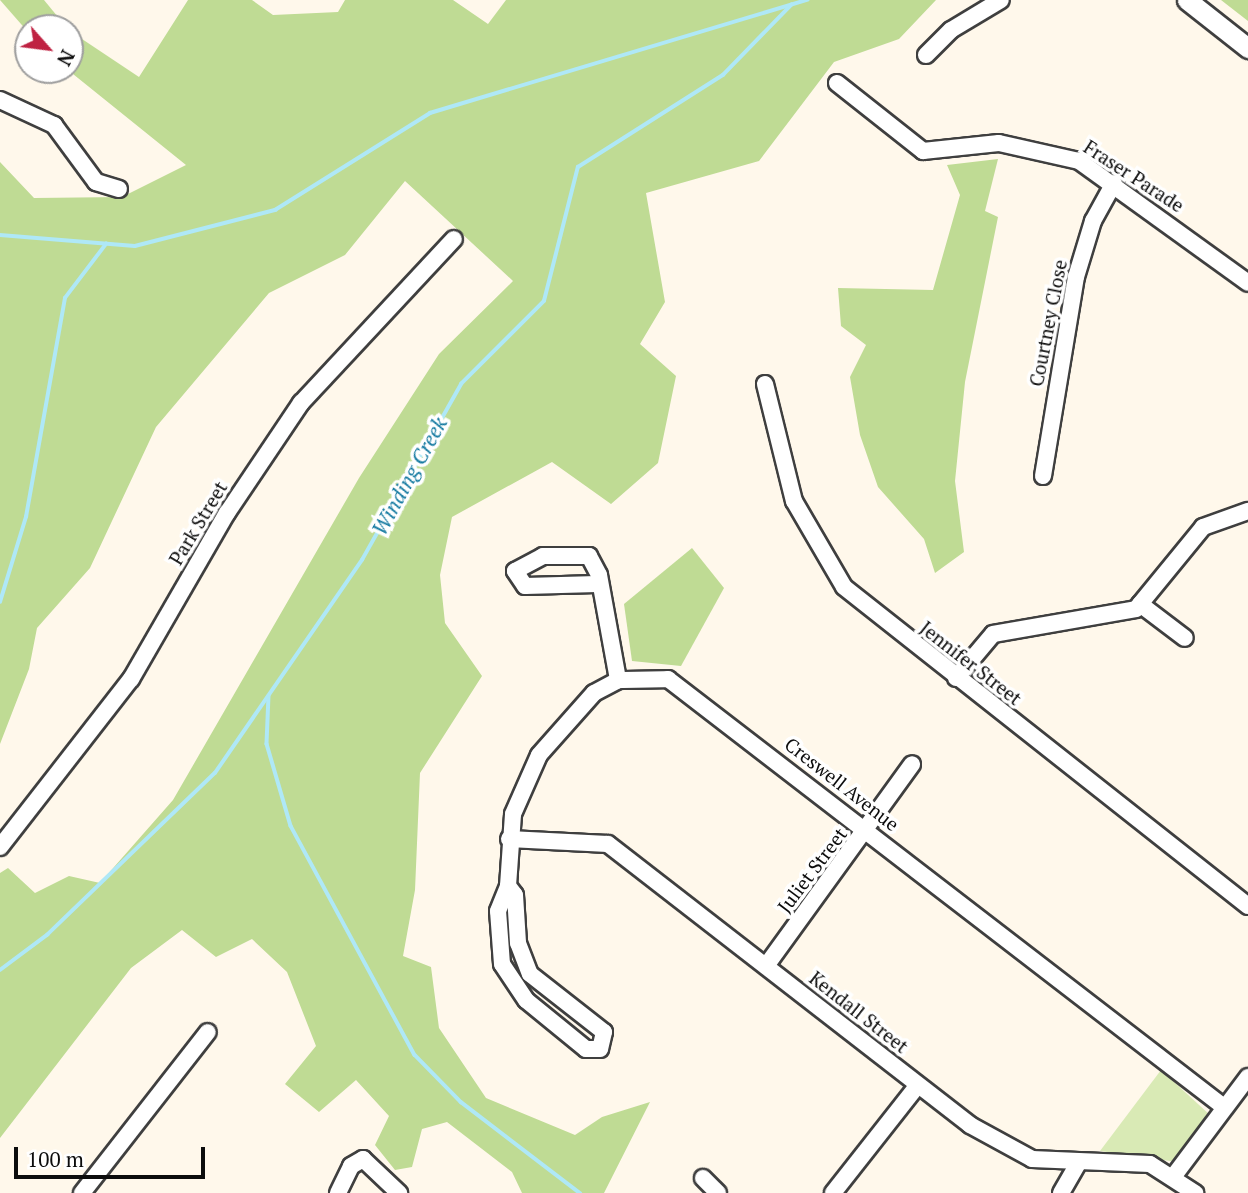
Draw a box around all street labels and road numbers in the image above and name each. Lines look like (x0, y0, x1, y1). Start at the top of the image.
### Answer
street label: Fraser Parade (1080, 135, 1188, 217)
street label: Courtney Close (1025, 258, 1071, 388)
street label: Park Street (164, 477, 232, 569)
street label: Jennifer Street (916, 616, 1026, 710)
street label: Creswell Avenue (780, 732, 904, 836)
street label: Juliet Street (773, 823, 851, 917)
street label: Kendall Street (805, 966, 913, 1058)

